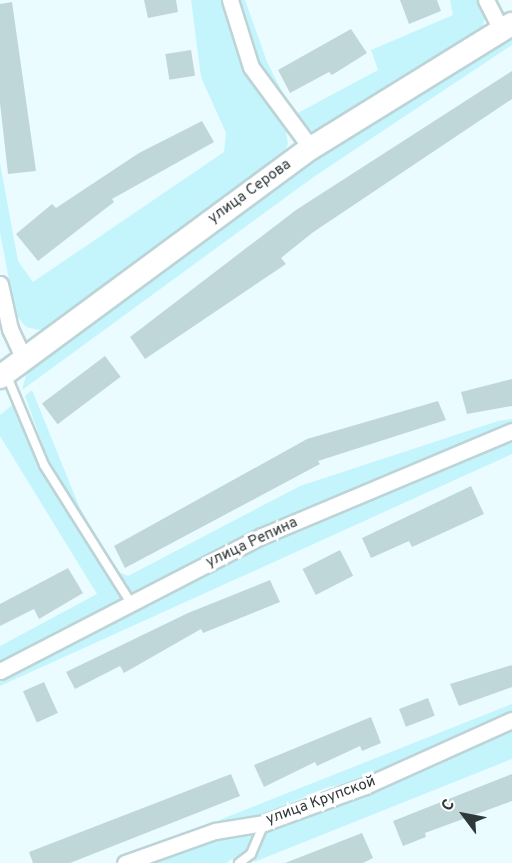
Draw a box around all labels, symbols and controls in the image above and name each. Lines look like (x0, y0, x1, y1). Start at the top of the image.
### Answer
street label: улица Серова (205, 156, 295, 228)
street label: улица Репина (203, 514, 301, 572)
street label: улица Крупской (264, 773, 378, 829)
north arrow (434, 785, 494, 845)
text: С (438, 796, 460, 815)

